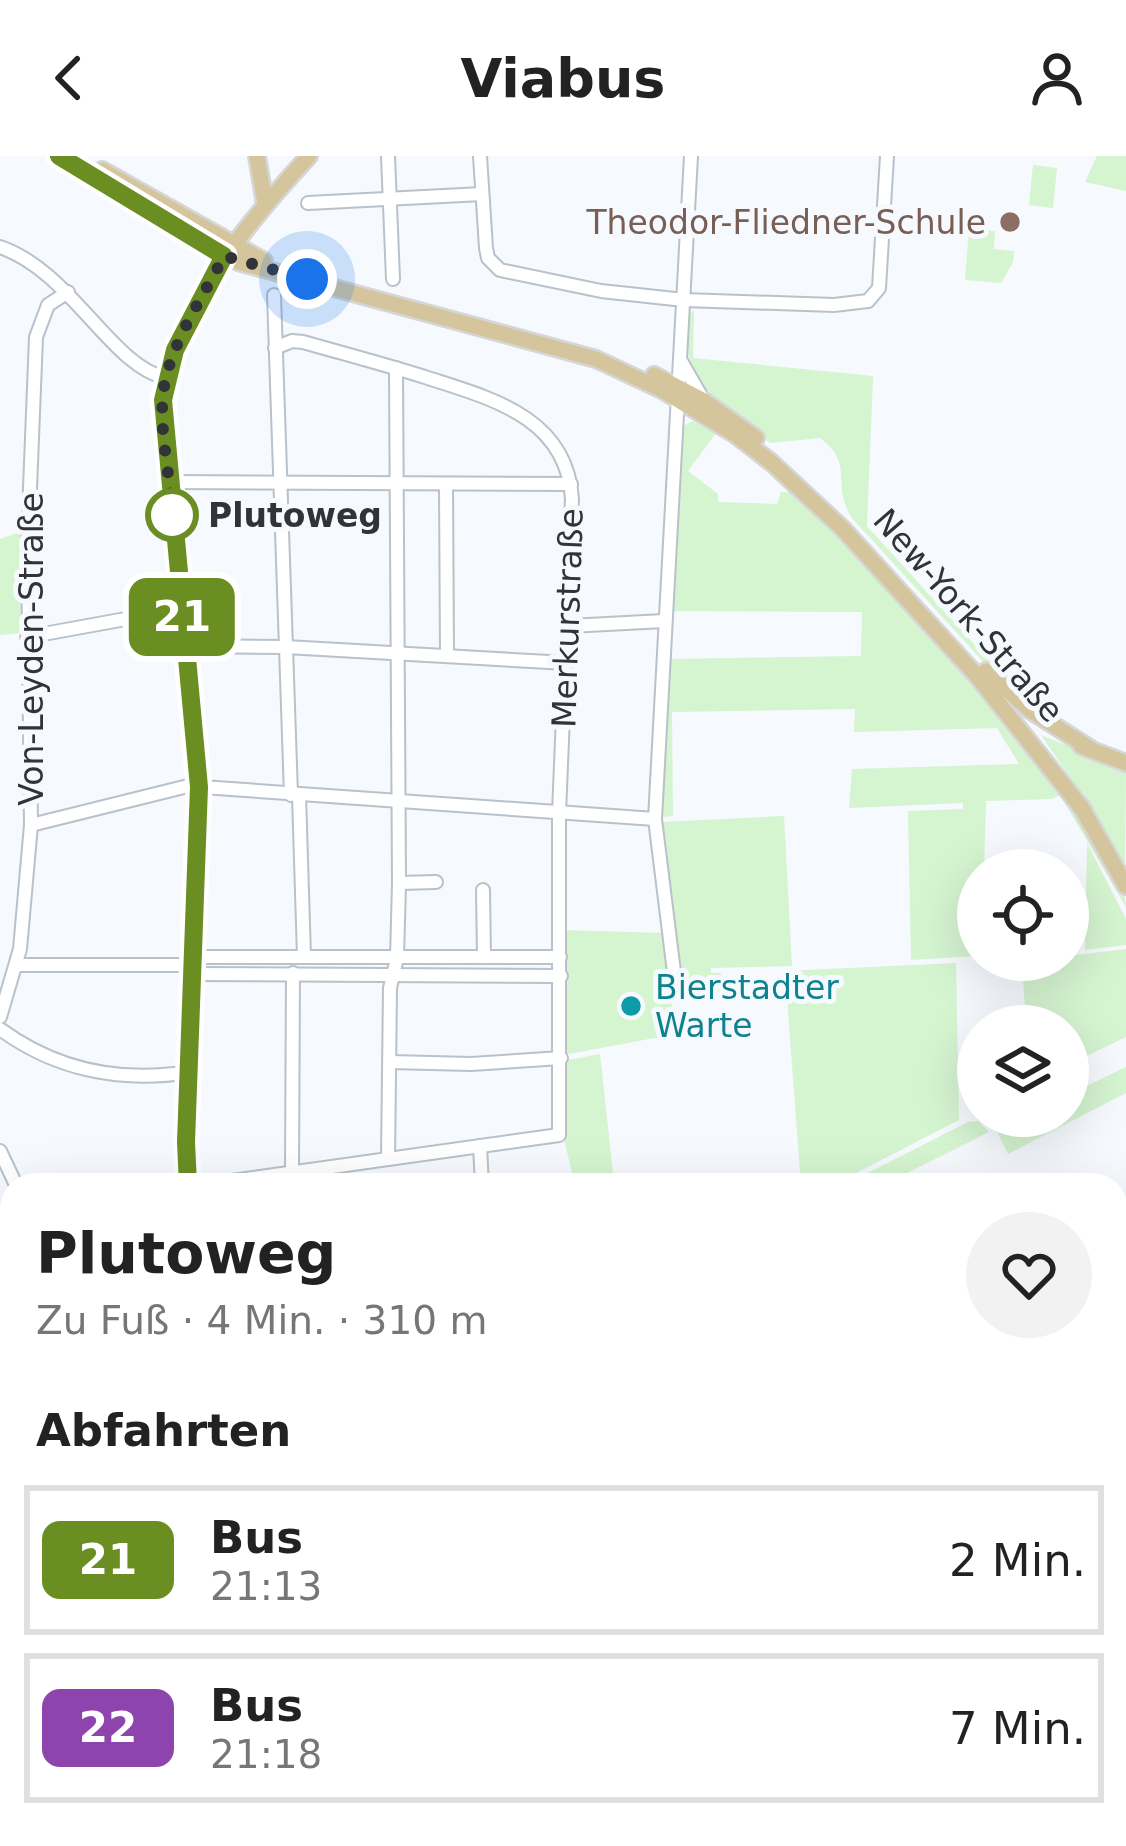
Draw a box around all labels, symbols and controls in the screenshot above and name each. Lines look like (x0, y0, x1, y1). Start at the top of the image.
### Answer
icon: back (36, 45, 102, 111)
icon: person (1024, 45, 1090, 111)
text: Viabus (460, 47, 666, 110)
place label: Theodor-Fliedner-Schule (585, 203, 986, 242)
marker: Theodor-Fliedner-Schule (997, 209, 1023, 235)
your location (277, 249, 337, 309)
marker: Plutoweg (147, 490, 197, 540)
street label: Von-Leyden-Straße (12, 492, 51, 806)
place label: Plutoweg (208, 496, 382, 535)
street label: New-York-Straße (866, 501, 1072, 730)
street label: Merkurstraße (544, 507, 591, 729)
line badge: 21 (128, 578, 236, 656)
text: 21 (153, 592, 211, 641)
map controls (957, 849, 1089, 1137)
button: locate (957, 849, 1089, 981)
place label: Bierstadter Warte (655, 968, 839, 1045)
marker: Bierstadter Warte (618, 993, 644, 1019)
button: layers (957, 1005, 1089, 1137)
button: heart (966, 1212, 1092, 1338)
text: Plutoweg (36, 1220, 336, 1286)
text: Zu Fuß · 4 Min. · 310 m (36, 1298, 487, 1343)
text: Abfahrten (36, 1404, 291, 1457)
text: Bus (210, 1511, 303, 1564)
text: 2 Min. (949, 1534, 1086, 1587)
text: 21 (79, 1535, 137, 1584)
text: 21:13 (210, 1564, 322, 1609)
text: Bus (210, 1679, 303, 1732)
text: 7 Min. (949, 1702, 1086, 1755)
text: 22 (79, 1703, 137, 1752)
text: 21:18 (210, 1732, 322, 1777)

